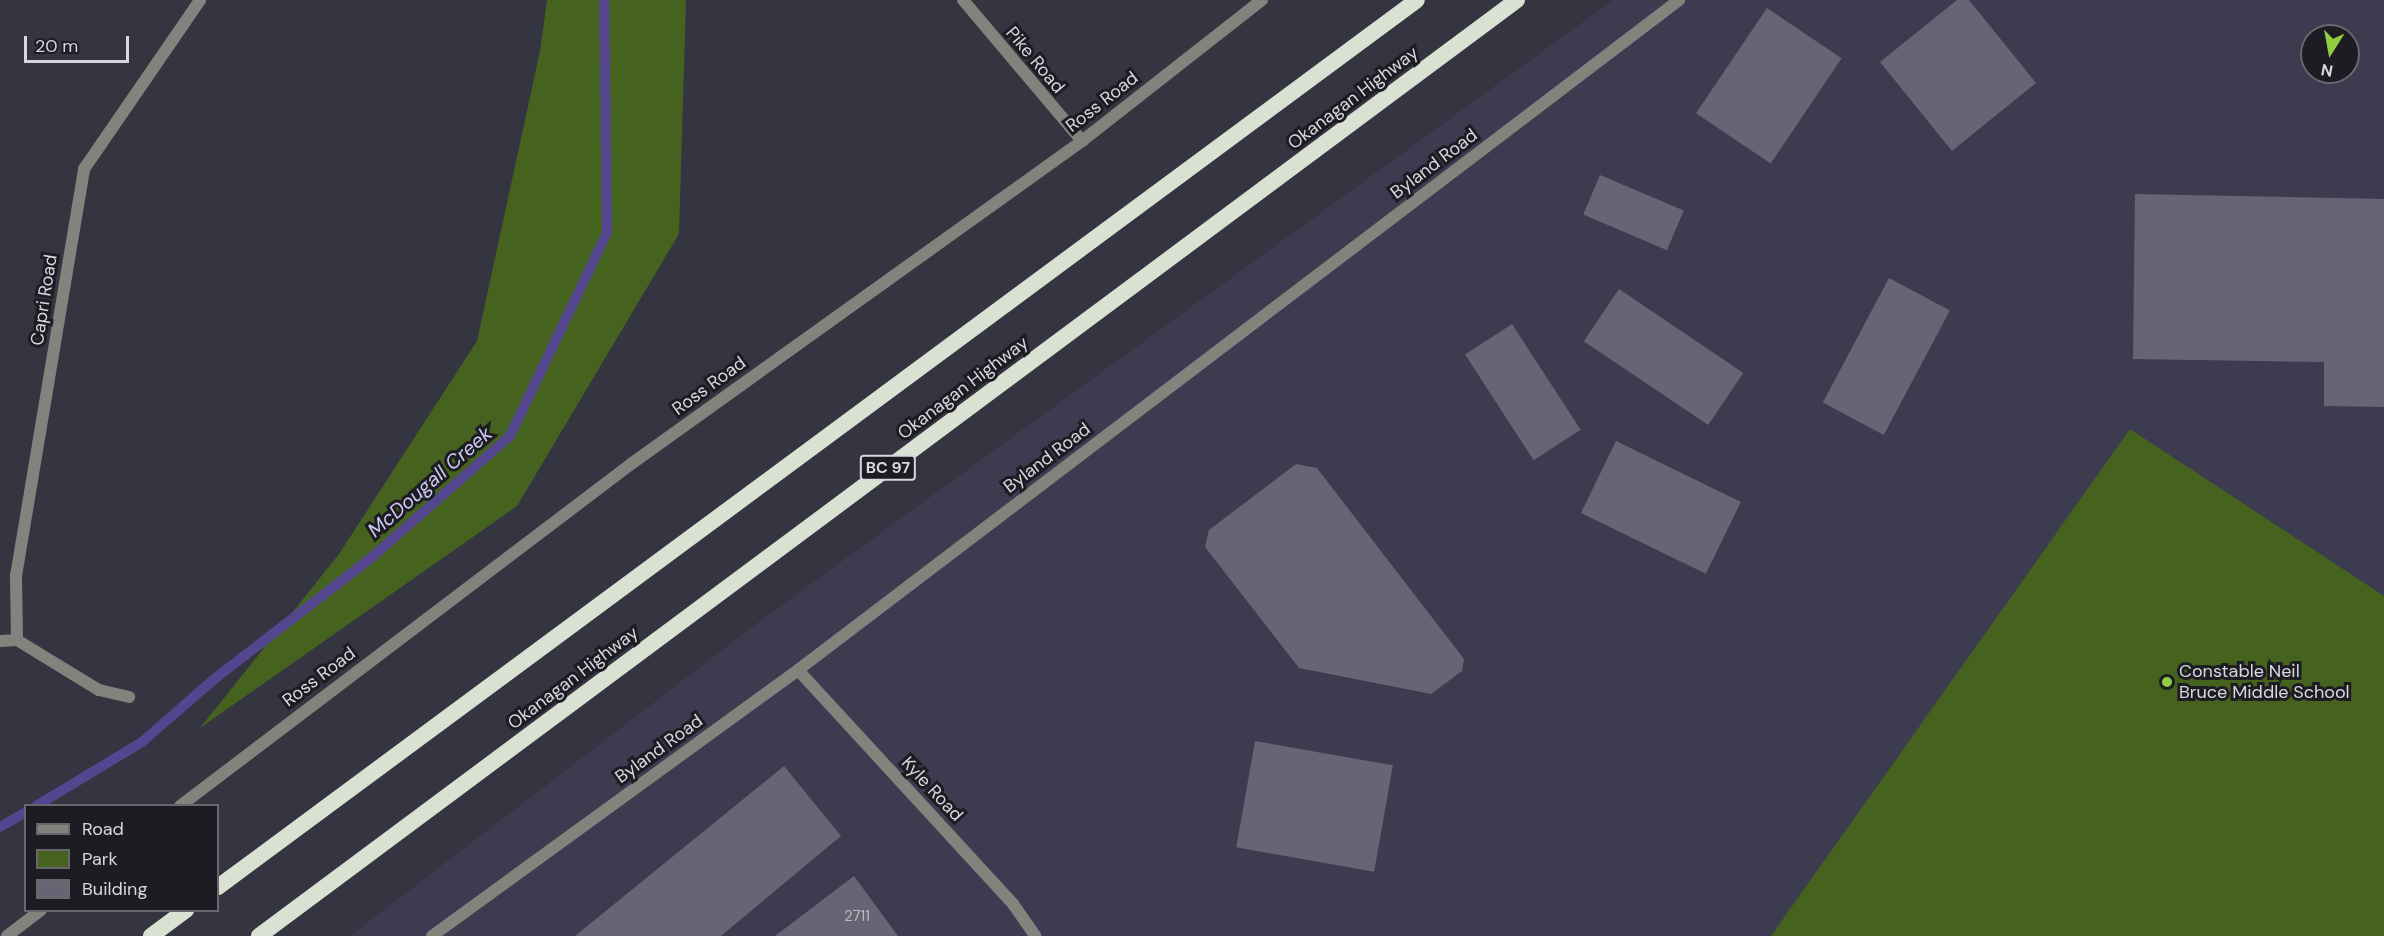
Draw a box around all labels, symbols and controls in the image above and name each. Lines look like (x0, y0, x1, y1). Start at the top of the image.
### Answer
street label: Pike Road (1001, 22, 1069, 98)
scale bar (27, 24, 132, 62)
north arrow (2300, 24, 2360, 84)
text: 20 m (35, 34, 78, 58)
street label: Okanagan Highway (1284, 42, 1422, 154)
text: N (2319, 59, 2335, 82)
street label: Ross Road (1062, 67, 1142, 137)
street label: Byland Road (1386, 124, 1482, 204)
street label: Capri Road (26, 253, 62, 347)
street label: Okanagan Highway (894, 332, 1032, 444)
street label: Ross Road (668, 352, 750, 420)
street label: Byland Road (999, 418, 1095, 498)
water label: McDougall Creek (363, 421, 497, 543)
road number: BC 97 (860, 455, 916, 481)
street label: Okanagan Highway (504, 622, 642, 734)
street label: Ross Road (278, 643, 360, 711)
place label: Constable Neil Bruce Middle School (2179, 661, 2350, 704)
marker: Constable Neil Bruce Middle School (2160, 675, 2174, 689)
street label: Byland Road (611, 710, 707, 788)
street label: Kyle Road (897, 752, 967, 826)
legend (24, 804, 219, 912)
text: Road (82, 817, 124, 841)
text: Park (82, 847, 118, 871)
text: Building (82, 877, 147, 901)
house number: 2711 (844, 908, 870, 926)

